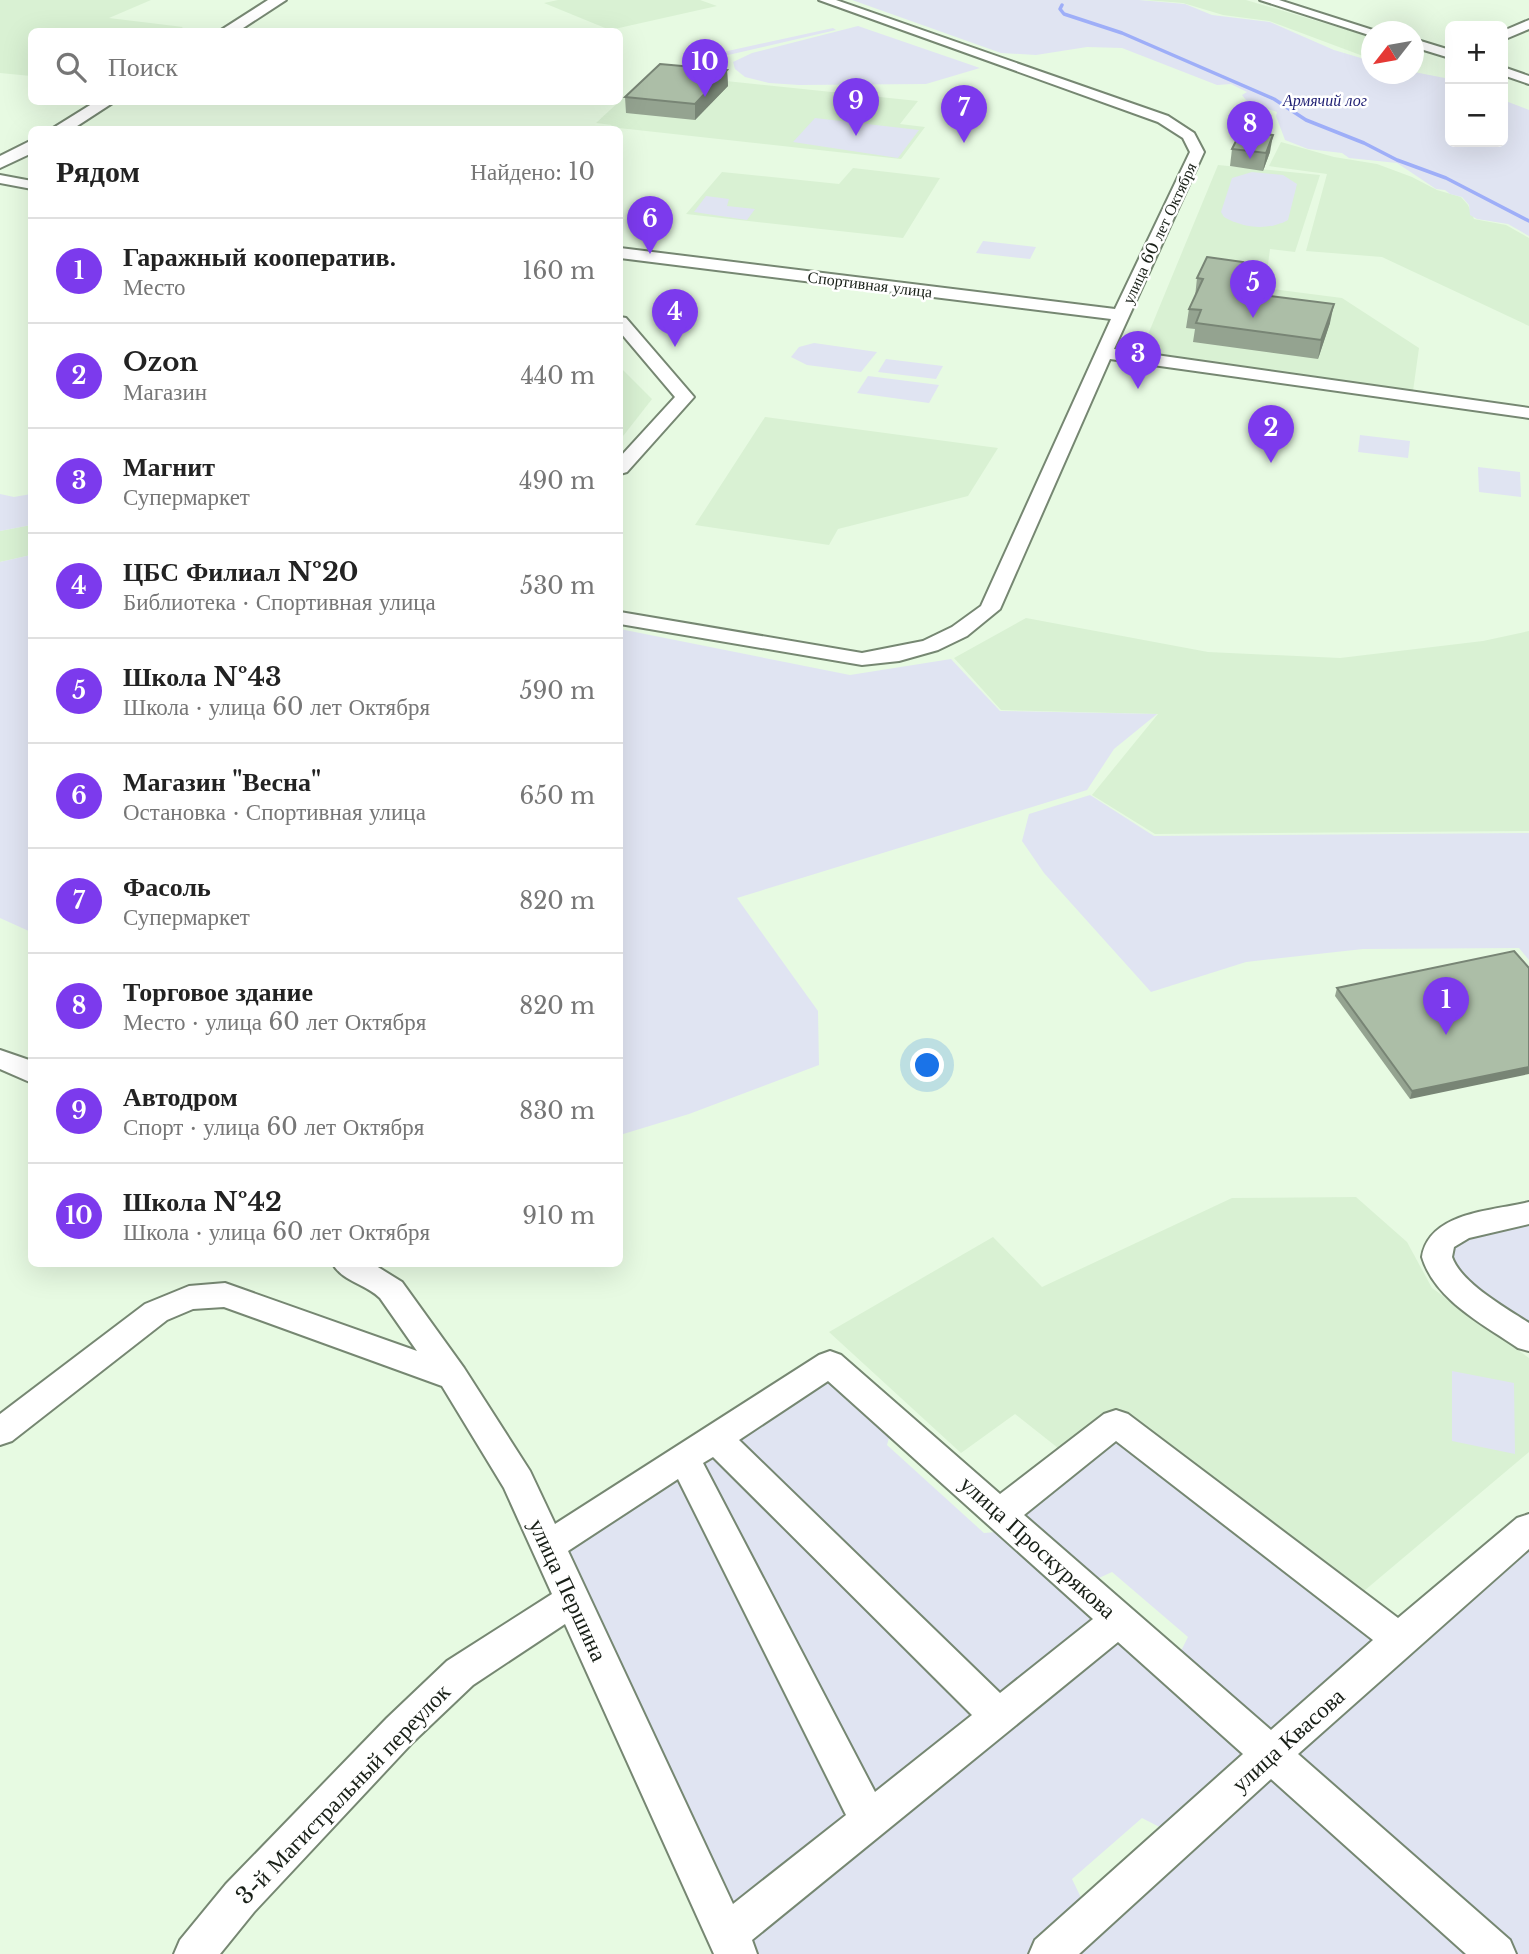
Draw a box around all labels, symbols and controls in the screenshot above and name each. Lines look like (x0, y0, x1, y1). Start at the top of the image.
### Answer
north arrow (1361, 21, 1424, 84)
map controls (1445, 21, 1508, 147)
button: + (1445, 21, 1508, 84)
search box (28, 28, 623, 105)
pin: 10 (682, 39, 728, 97)
icon: search (52, 48, 90, 86)
text: Поиск (108, 51, 178, 83)
pin: 9 (833, 78, 879, 136)
button: − (1445, 84, 1508, 147)
pin: 7 (941, 85, 987, 143)
park label: Армячий лог (1282, 90, 1367, 110)
pin: 8 (1227, 101, 1273, 159)
text: Рядом (56, 153, 140, 190)
text: Найдено: 10 (470, 158, 595, 186)
street label: улица 60 лет Октября (1117, 158, 1201, 307)
pin: 6 (627, 196, 673, 254)
text: Гаражный кооператив. (123, 241, 396, 273)
text: 1 (74, 257, 84, 285)
text: 160 m (522, 257, 595, 285)
pin: 5 (1230, 260, 1276, 318)
street label: Спортивная улица (807, 266, 933, 302)
text: Место (123, 273, 185, 301)
pin: 4 (652, 289, 698, 347)
pin: 3 (1115, 331, 1161, 389)
text: Ozon (123, 346, 198, 378)
text: 2 (72, 362, 86, 390)
text: 440 m (520, 362, 595, 390)
text: Магазин (123, 378, 207, 406)
pin: 2 (1248, 405, 1294, 463)
text: Магнит (123, 451, 215, 483)
text: 3 (72, 467, 86, 495)
text: 490 m (519, 467, 595, 495)
text: Супермаркет (123, 483, 250, 511)
text: ЦБС Филиал №20 (123, 556, 359, 588)
text: 4 (71, 572, 87, 600)
text: 530 m (520, 572, 595, 600)
text: Библиотека · Спортивная улица (123, 588, 436, 616)
text: Школа №43 (123, 661, 282, 693)
text: 5 (72, 677, 86, 705)
text: 590 m (519, 677, 595, 705)
text: Школа · улица 60 лет Октября (123, 693, 430, 721)
text: Магазин "Весна" (123, 766, 321, 798)
text: 6 (71, 782, 87, 810)
text: 650 m (519, 782, 595, 810)
text: Остановка · Спортивная улица (123, 798, 426, 826)
text: Фасоль (123, 871, 211, 903)
text: 7 (73, 887, 85, 915)
text: 820 m (519, 887, 595, 915)
text: Супермаркет (123, 903, 250, 931)
text: Торговое здание (123, 976, 313, 1008)
pin: 1 (1423, 977, 1469, 1035)
text: 8 (72, 992, 86, 1020)
text: 820 m (519, 992, 595, 1020)
text: Место · улица 60 лет Октября (123, 1008, 426, 1036)
your location (910, 1048, 944, 1082)
text: Автодром (123, 1081, 238, 1113)
text: 9 (71, 1097, 87, 1125)
text: 830 m (519, 1097, 595, 1125)
text: Спорт · улица 60 лет Октября (123, 1113, 424, 1141)
text: Школа №42 (123, 1186, 282, 1218)
text: 10 (65, 1202, 93, 1230)
text: 910 m (522, 1202, 595, 1230)
text: Школа · улица 60 лет Октября (123, 1218, 430, 1246)
street label: улица Проскурякова (954, 1470, 1122, 1624)
street label: улица Першина (523, 1514, 613, 1666)
street label: 3-й Магистральный переулок (230, 1677, 456, 1910)
street label: улица Квасова (1226, 1682, 1350, 1798)

